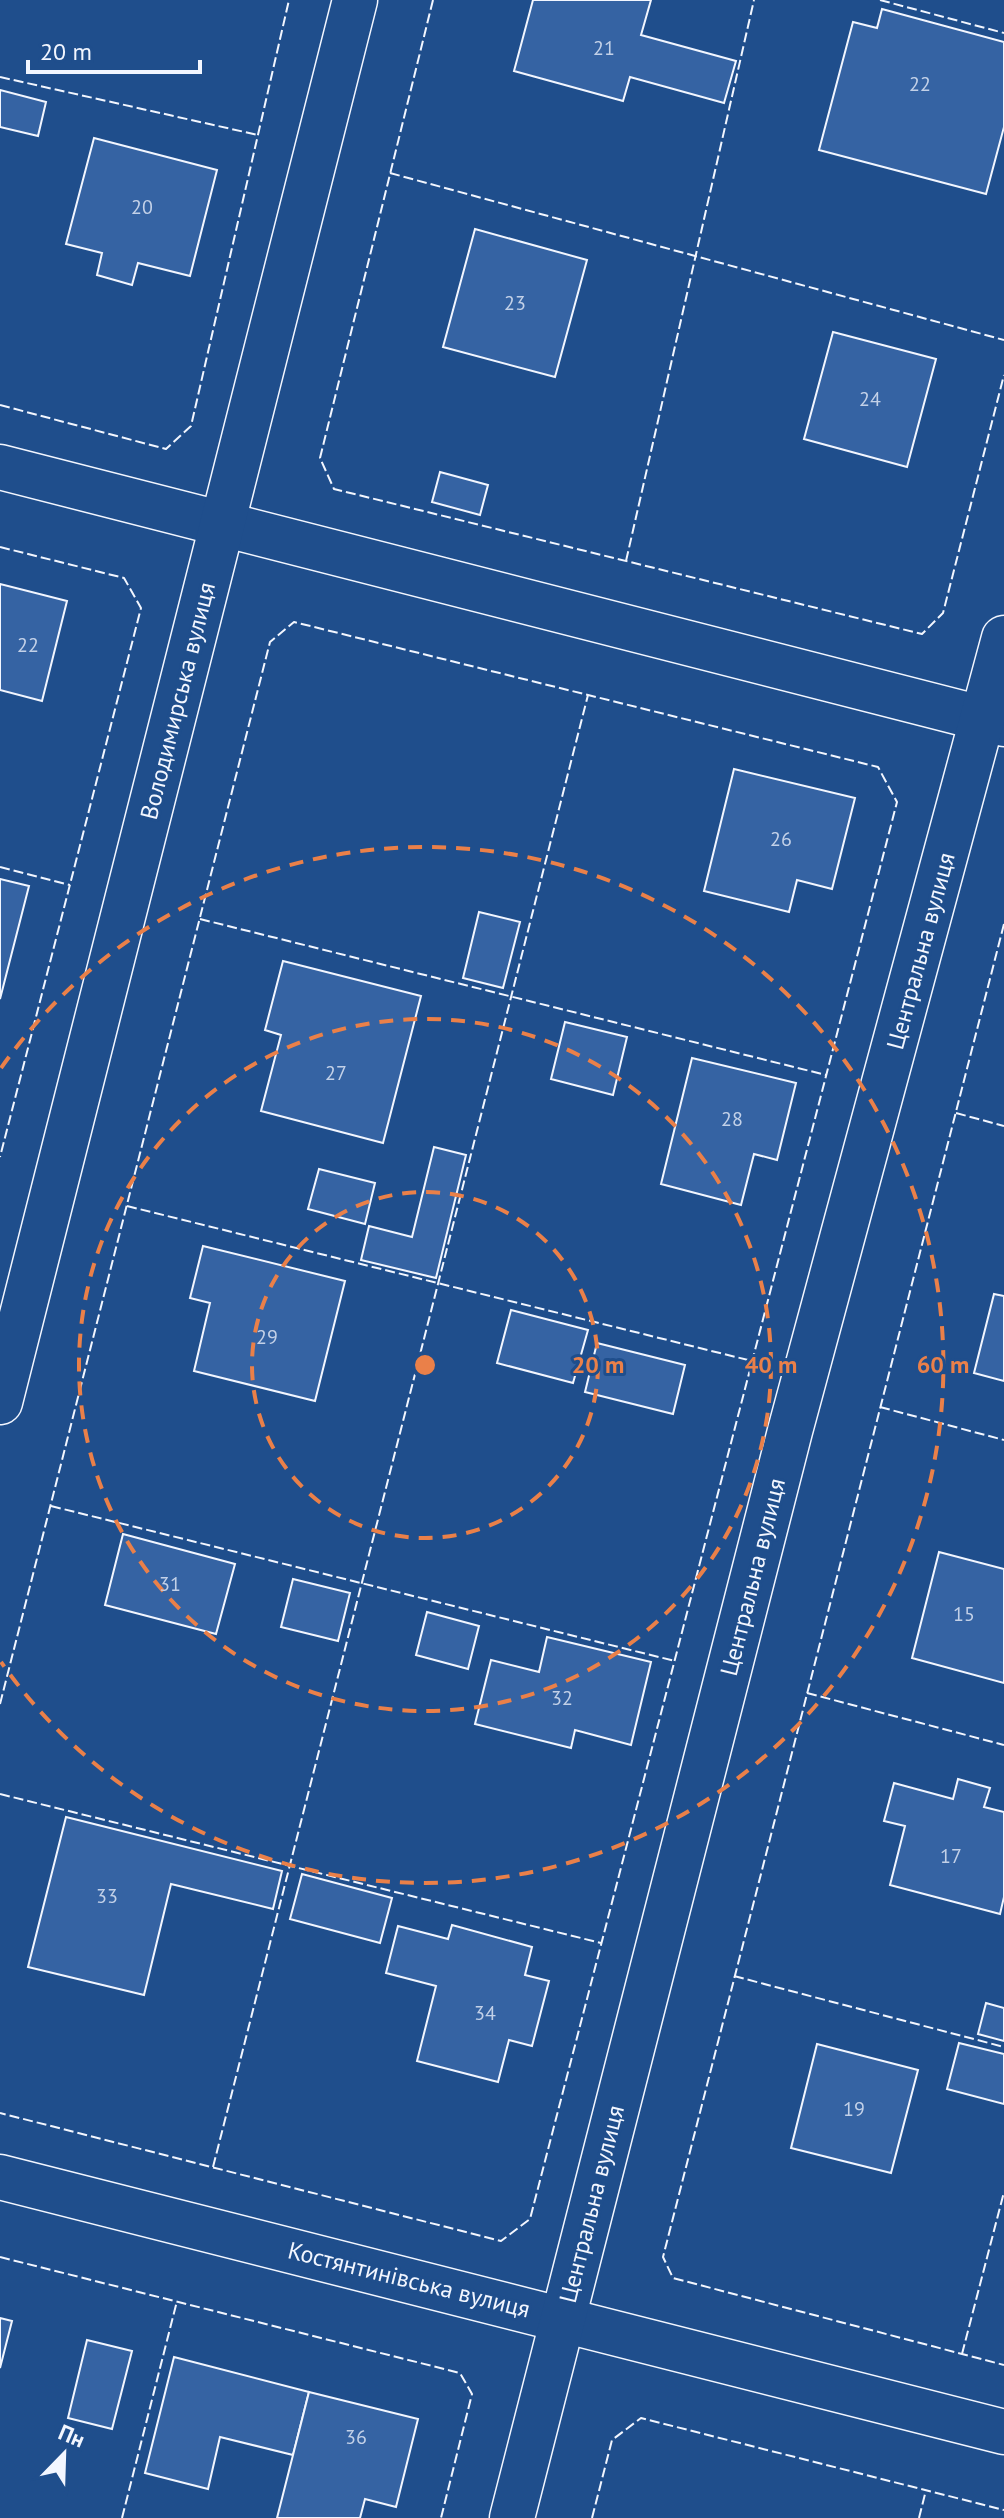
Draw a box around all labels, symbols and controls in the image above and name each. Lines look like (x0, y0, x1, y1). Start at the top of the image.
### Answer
scale bar (28, 24, 200, 74)
house number: 21 (593, 35, 615, 61)
text: 20 m (40, 36, 92, 67)
house number: 22 (909, 71, 931, 97)
house number: 20 (131, 194, 153, 220)
house number: 23 (504, 290, 526, 316)
house number: 24 (859, 386, 881, 412)
street label: Володимирська вулиця (133, 579, 222, 823)
house number: 22 (17, 632, 39, 658)
house number: 26 (770, 826, 792, 852)
street label: Центральна вулиця (879, 849, 962, 1053)
house number: 27 (325, 1060, 347, 1086)
house number: 28 (721, 1106, 743, 1132)
house number: 29 (256, 1324, 278, 1350)
text: 20 m (572, 1349, 624, 1380)
text: 40 m (745, 1349, 797, 1380)
text: 60 m (917, 1349, 969, 1380)
centre of rings (411, 1351, 439, 1379)
street label: Центральна вулиця (713, 1475, 792, 1679)
house number: 31 (159, 1571, 181, 1597)
house number: 15 (953, 1601, 975, 1627)
house number: 32 (551, 1685, 573, 1711)
house number: 17 (940, 1843, 962, 1869)
house number: 33 (96, 1883, 118, 1909)
house number: 34 (474, 2000, 496, 2026)
house number: 19 (843, 2096, 865, 2122)
street label: Центральна вулиця (552, 2102, 631, 2306)
street label: Костянтинівська вулиця (285, 2234, 533, 2325)
north arrow (24, 2414, 104, 2494)
text: Пн (54, 2418, 89, 2454)
house number: 36 (345, 2424, 367, 2450)

